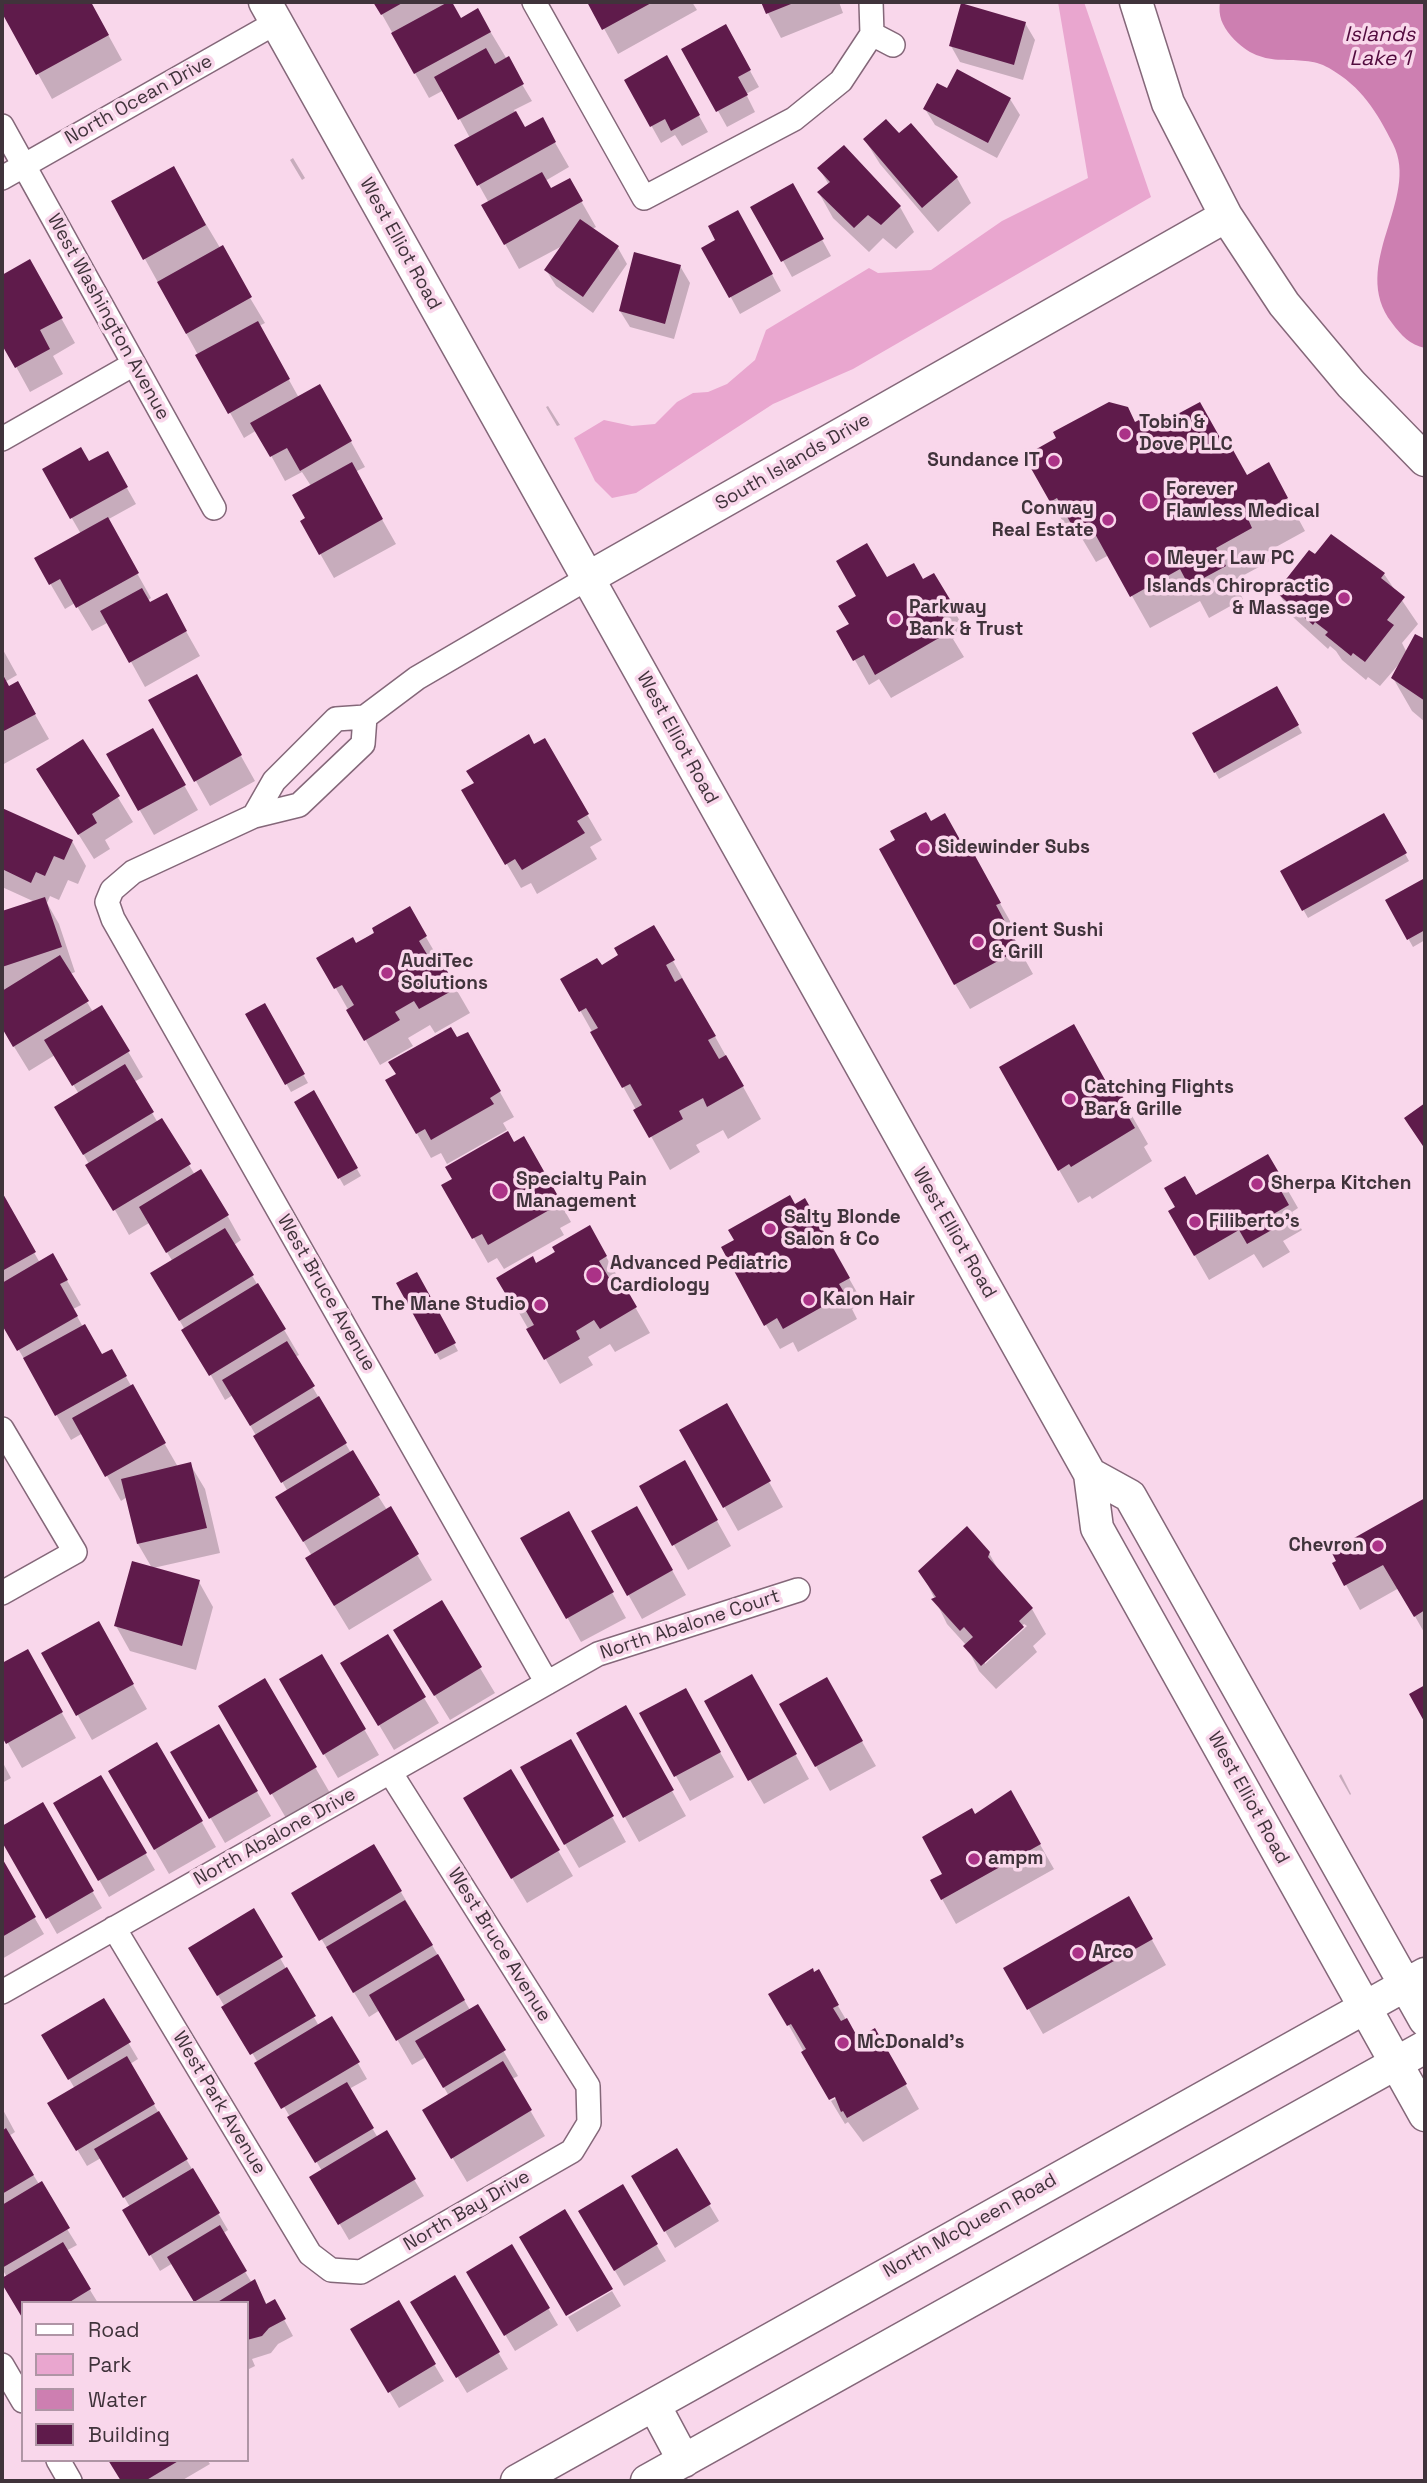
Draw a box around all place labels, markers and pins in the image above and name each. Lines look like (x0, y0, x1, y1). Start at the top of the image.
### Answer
place label: Tobin & Dove PLLC (1139, 412, 1233, 456)
marker: Tobin & Dove PLLC (1117, 426, 1133, 442)
place label: Sundance IT (927, 450, 1040, 472)
marker: Sundance IT (1046, 453, 1062, 469)
place label: Forever Flawless Medical (1166, 479, 1320, 523)
marker: Forever Flawless Medical (1140, 491, 1160, 511)
place label: Conway Real Estate (992, 498, 1094, 542)
marker: Conway Real Estate (1100, 512, 1116, 528)
place label: Meyer Law PC (1167, 548, 1294, 570)
marker: Meyer Law PC (1145, 551, 1161, 567)
place label: Islands Chiropractic & Massage (1147, 576, 1330, 620)
marker: Islands Chiropractic & Massage (1336, 590, 1352, 606)
place label: Parkway Bank & Trust (909, 597, 1023, 641)
marker: Parkway Bank & Trust (887, 611, 903, 627)
place label: Sidewinder Subs (938, 837, 1090, 859)
marker: Sidewinder Subs (916, 840, 932, 856)
place label: Orient Sushi & Grill (992, 920, 1103, 964)
marker: Orient Sushi & Grill (970, 934, 986, 950)
place label: AudiTec Solutions (401, 951, 488, 995)
marker: AudiTec Solutions (379, 965, 395, 981)
place label: Catching Flights Bar & Grille (1084, 1077, 1234, 1121)
marker: Catching Flights Bar & Grille (1062, 1091, 1078, 1107)
place label: Specialty Pain Management (516, 1169, 647, 1213)
place label: Sherpa Kitchen (1271, 1173, 1411, 1195)
marker: Sherpa Kitchen (1249, 1176, 1265, 1192)
marker: Specialty Pain Management (490, 1181, 510, 1201)
place label: Salty Blonde Salon & Co (784, 1207, 901, 1251)
place label: Filiberto's (1209, 1211, 1300, 1233)
marker: Filiberto's (1187, 1214, 1203, 1230)
marker: Salty Blonde Salon & Co (762, 1221, 778, 1237)
place label: Advanced Pediatric Cardiology (610, 1253, 788, 1297)
marker: Advanced Pediatric Cardiology (584, 1265, 604, 1285)
place label: Kalon Hair (823, 1289, 915, 1311)
marker: Kalon Hair (801, 1292, 817, 1308)
place label: The Mane Studio (371, 1294, 526, 1316)
marker: The Mane Studio (532, 1297, 548, 1313)
place label: Chevron (1288, 1535, 1364, 1557)
marker: Chevron (1370, 1538, 1386, 1554)
place label: ampm (988, 1848, 1044, 1870)
marker: ampm (966, 1851, 982, 1867)
place label: Arco (1092, 1942, 1134, 1964)
marker: Arco (1070, 1945, 1086, 1961)
place label: McDonald's (857, 2032, 964, 2054)
marker: McDonald's (835, 2035, 851, 2051)

